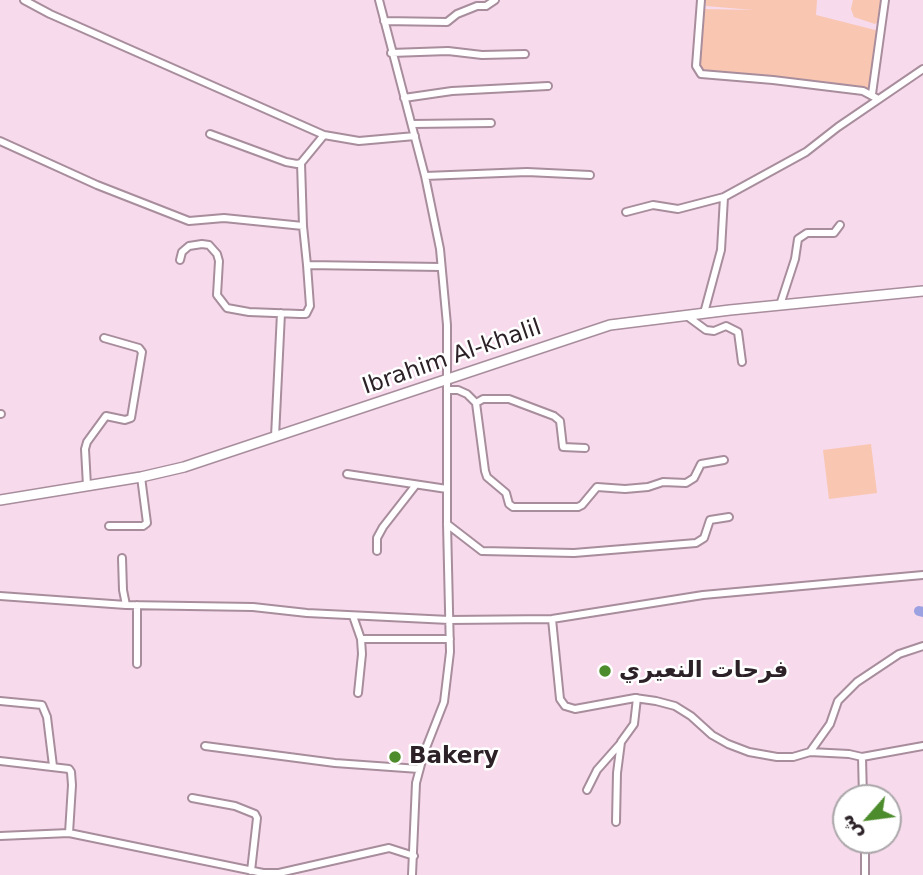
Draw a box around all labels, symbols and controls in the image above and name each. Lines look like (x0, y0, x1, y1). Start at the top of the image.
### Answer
street label: Ibrahim Al-khalil (359, 314, 545, 402)
place label: فرحات النعيري (619, 657, 788, 685)
marker: فرحات النعيري (597, 663, 613, 679)
place label: Bakery (409, 743, 499, 771)
marker: Bakery (387, 749, 403, 765)
north arrow (832, 784, 902, 854)
text: ش (834, 811, 866, 845)

